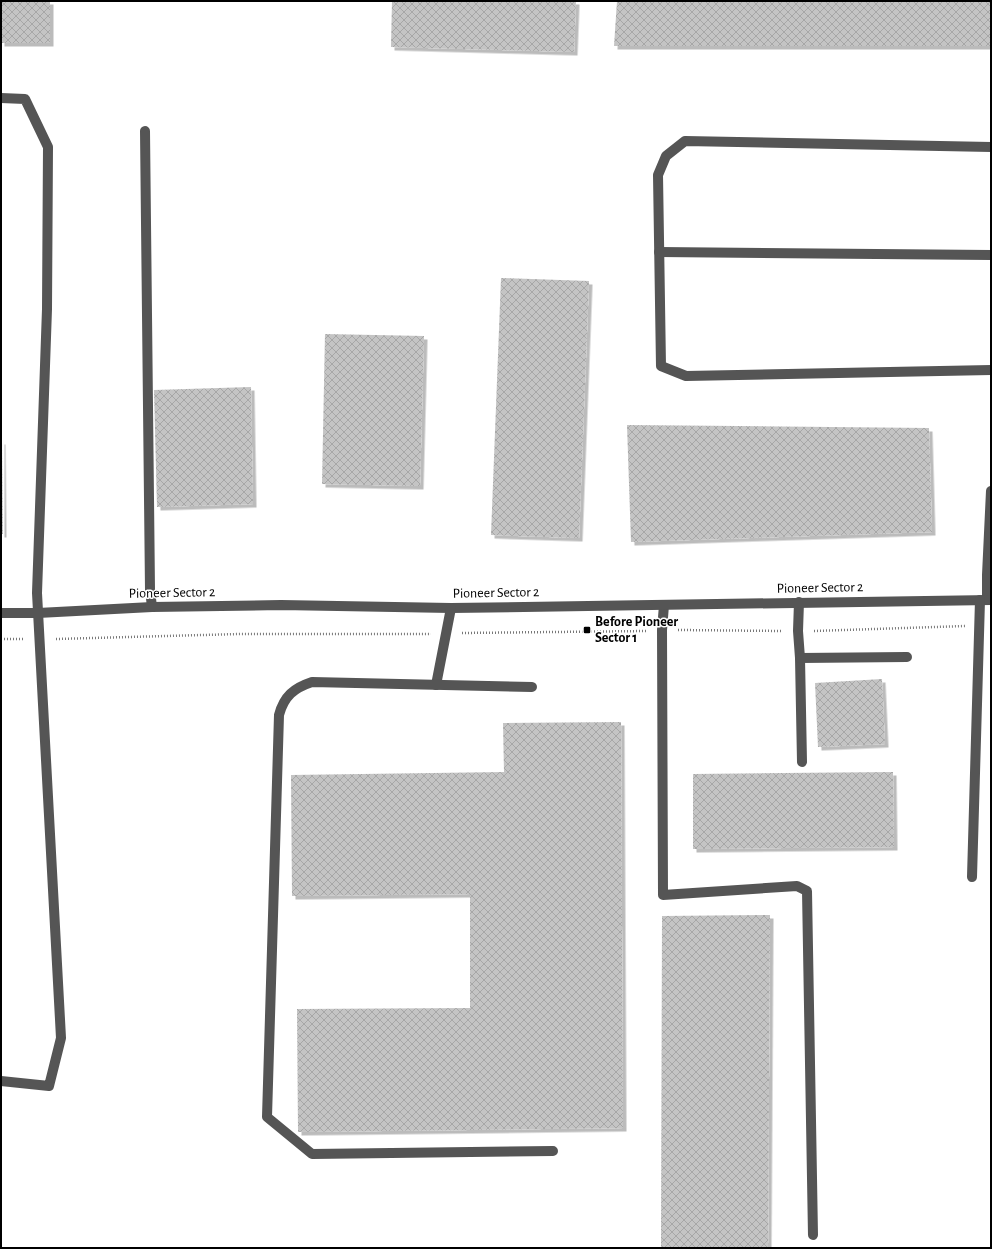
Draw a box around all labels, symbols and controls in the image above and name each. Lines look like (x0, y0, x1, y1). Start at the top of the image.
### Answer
street label: Pioneer Sector 2 (777, 580, 863, 596)
street label: Pioneer Sector 2 (129, 585, 215, 601)
street label: Pioneer Sector 2 (453, 585, 539, 601)
place label: Before Pioneer Sector 1 (595, 615, 678, 645)
marker: Before Pioneer Sector 1 (582, 625, 592, 635)

